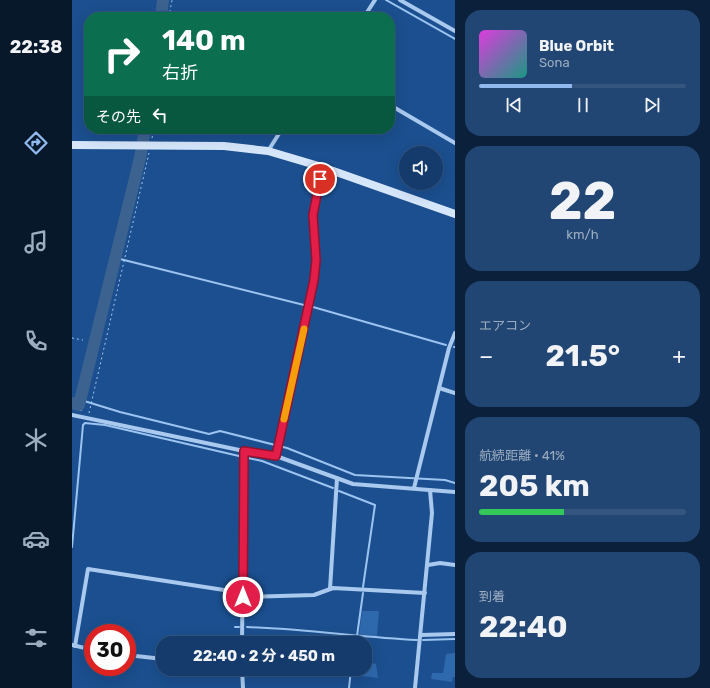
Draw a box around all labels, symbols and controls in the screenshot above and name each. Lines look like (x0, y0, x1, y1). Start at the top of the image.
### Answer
text: 140 m (162, 24, 246, 57)
icon: right (96, 28, 148, 80)
text: 22:38 (10, 36, 62, 58)
text: Blue Orbit (539, 37, 614, 55)
text: Sona (539, 55, 570, 70)
text: 右折 (162, 62, 198, 84)
icon: previous (503, 94, 525, 116)
icon: pause (572, 94, 594, 116)
icon: next (641, 94, 663, 116)
icon: left (149, 104, 171, 126)
text: その先 (96, 108, 141, 126)
icon: directions (22, 129, 50, 157)
map controls (399, 146, 443, 190)
button: sound (399, 146, 443, 190)
pin (303, 162, 337, 196)
icon: arrive (309, 168, 331, 190)
text: 22 (549, 170, 616, 232)
text: km/h (566, 227, 599, 242)
icon: music (22, 228, 50, 256)
text: エアコン (479, 318, 531, 333)
icon: phone (22, 327, 50, 355)
text: 21.5° (545, 338, 620, 374)
text: − (479, 343, 493, 370)
text: + (672, 343, 686, 370)
icon: climate (22, 426, 50, 454)
text: 航続距離 · 41% (479, 448, 565, 463)
text: 205 km (479, 468, 590, 504)
icon: car (22, 525, 50, 553)
position arrow (222, 576, 264, 618)
text: 到着 (479, 589, 505, 604)
text: 22:40 (479, 609, 568, 645)
icon: filters (22, 624, 50, 652)
speed limit sign: 30 (84, 624, 136, 676)
text: 22:40 · 2 分 · 450 m (193, 647, 335, 665)

